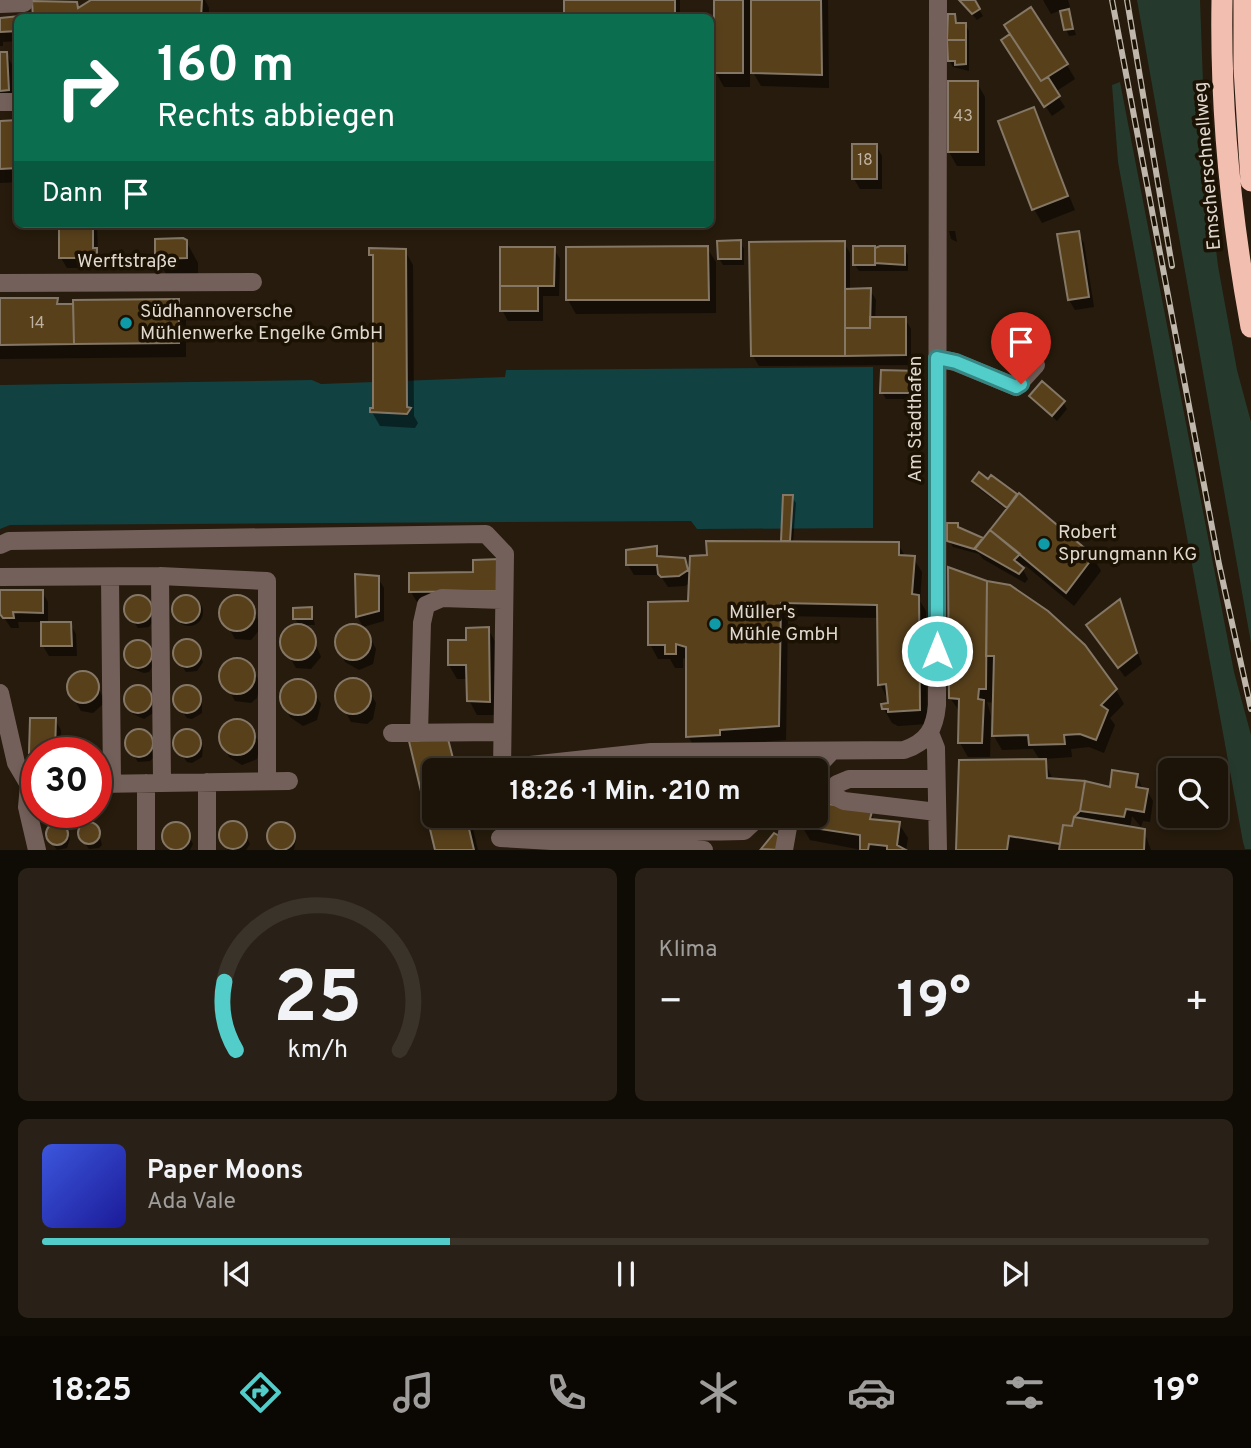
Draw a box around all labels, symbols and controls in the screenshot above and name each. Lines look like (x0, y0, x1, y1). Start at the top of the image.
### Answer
text: 160 m (157, 37, 294, 99)
icon: right (42, 42, 133, 133)
street label: Emscherschnellweg (1189, 81, 1227, 251)
text: Rechts abbiegen (157, 98, 395, 138)
house number: 43 (953, 107, 973, 127)
house number: 18 (857, 151, 873, 171)
icon: arrive (117, 175, 155, 213)
text: Dann (42, 178, 103, 211)
street label: Werftstraße (77, 250, 177, 274)
place label: Südhannoversche Mühlenwerke Engelke GmbH (140, 300, 383, 346)
pin (991, 312, 1051, 384)
house number: 14 (29, 314, 45, 334)
marker: Südhannoversche Mühlenwerke Engelke GmbH (118, 315, 134, 331)
icon: arrive (1002, 323, 1040, 361)
street label: Am Stadthafen (904, 355, 928, 483)
place label: Robert Sprungmann KG (1058, 521, 1197, 567)
marker: Robert Sprungmann KG (1036, 536, 1052, 552)
place label: Müller's Mühle GmbH (729, 601, 838, 647)
position arrow (900, 614, 974, 688)
marker: Müller's Mühle GmbH (707, 616, 723, 632)
speed limit sign: 30 (21, 737, 112, 828)
map controls (1158, 758, 1228, 828)
button: search (1158, 758, 1228, 828)
text: 18:26 · 1 Min. · 210 m (510, 776, 740, 809)
text: Klima (659, 936, 717, 965)
text: 25 (273, 957, 362, 1049)
text: 19° (897, 970, 971, 1036)
text: − (659, 979, 683, 1028)
text: + (1184, 979, 1209, 1028)
text: km/h (287, 1035, 348, 1067)
text: Paper Moons (147, 1155, 303, 1188)
text: Ada Vale (147, 1188, 236, 1217)
icon: previous (218, 1255, 256, 1293)
icon: pause (607, 1255, 645, 1293)
icon: next (996, 1255, 1034, 1293)
icon: directions (236, 1368, 285, 1417)
icon: music (389, 1368, 438, 1417)
icon: phone (542, 1368, 591, 1417)
icon: climate (694, 1368, 743, 1417)
icon: car (847, 1368, 896, 1417)
icon: filters (1000, 1368, 1049, 1417)
text: 18:25 (52, 1372, 132, 1412)
text: 19° (1153, 1372, 1199, 1412)

